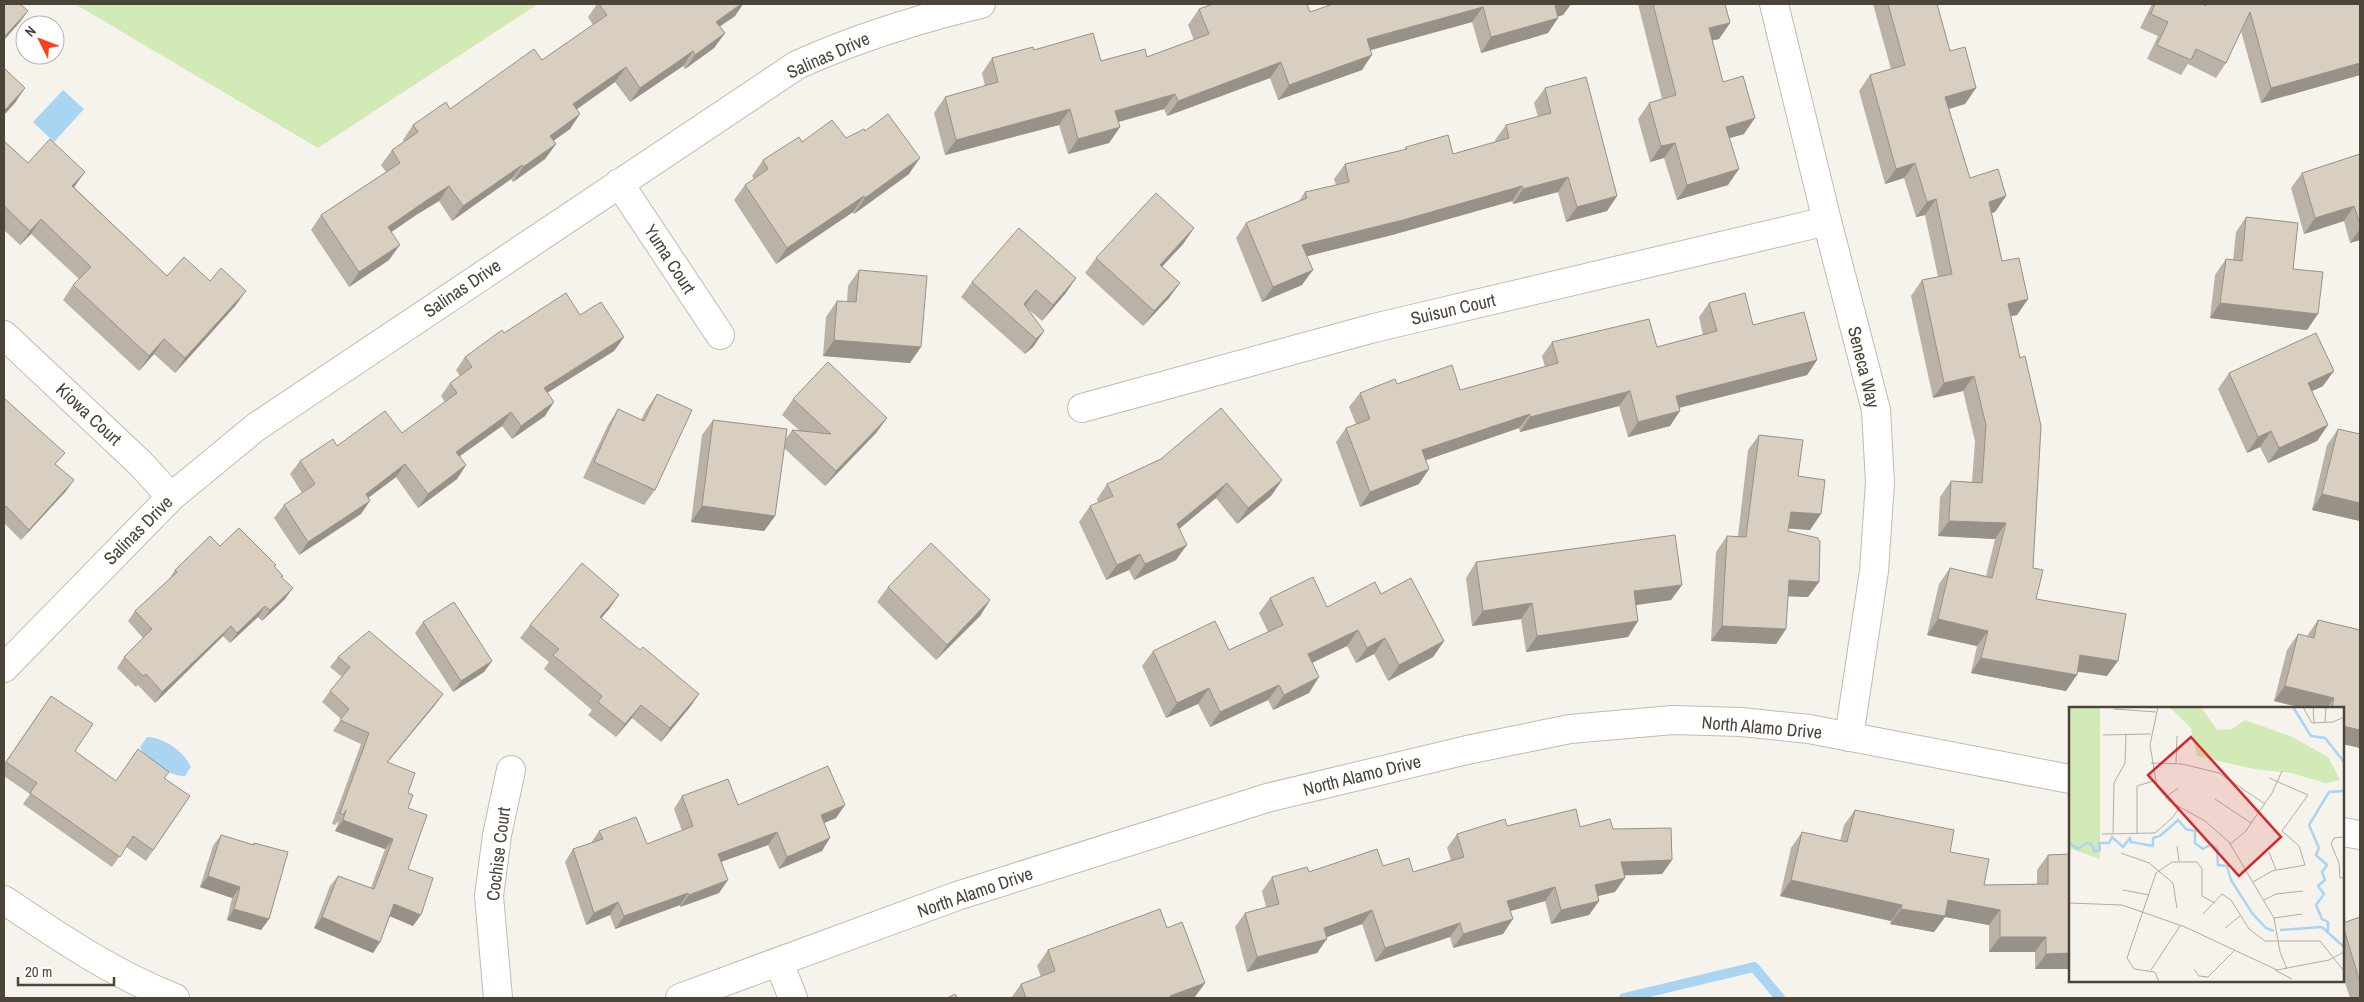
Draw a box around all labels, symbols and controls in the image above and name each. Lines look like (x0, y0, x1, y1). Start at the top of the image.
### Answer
north arrow (15, 15, 65, 65)
text: N (21, 22, 40, 40)
street label: Salinas Drive (782, 26, 874, 84)
street label: Yuma Court (638, 220, 702, 298)
street label: Salinas Drive (418, 253, 506, 323)
street label: Suisun Court (1408, 287, 1498, 331)
street label: Seneca Way (1842, 324, 1886, 411)
street label: Kiowa Court (51, 377, 127, 451)
street label: Salinas Drive (98, 490, 178, 570)
inset map (2069, 707, 2344, 982)
street label: North Alamo Drive (1701, 709, 1823, 745)
street label: North Alamo Drive (1300, 748, 1424, 802)
street label: Cochise Court (480, 806, 516, 902)
street label: North Alamo Drive (914, 861, 1036, 923)
scale bar (18, 954, 114, 986)
text: 20 m (25, 961, 52, 982)

